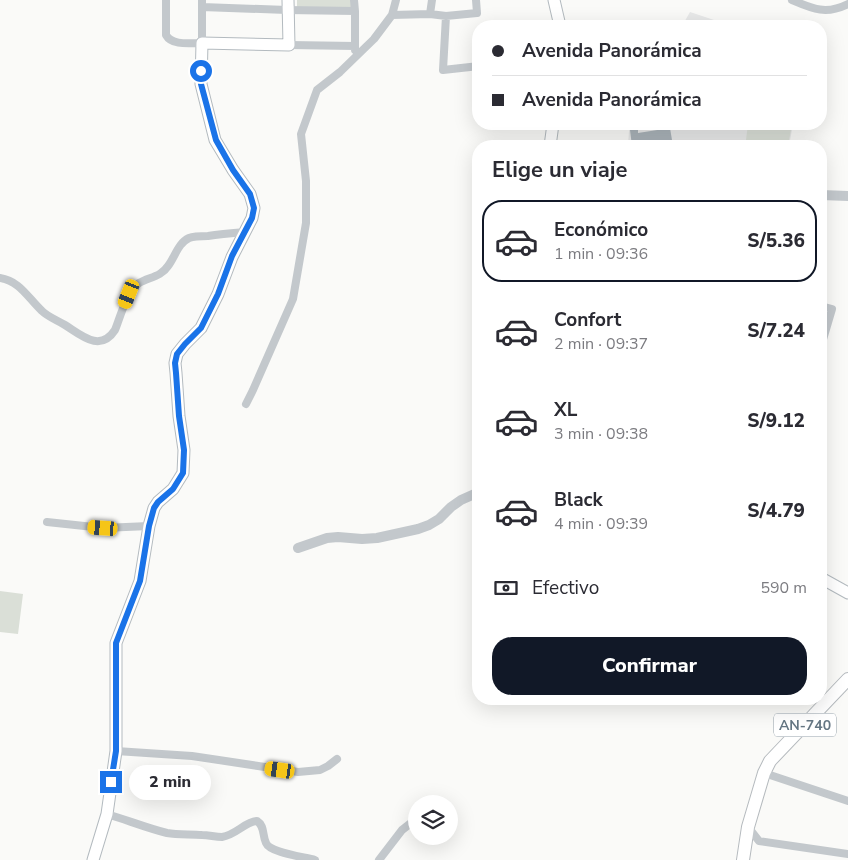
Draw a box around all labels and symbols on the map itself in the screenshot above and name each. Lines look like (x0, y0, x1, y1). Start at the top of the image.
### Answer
route start (190, 60, 212, 82)
car (116, 277, 141, 311)
car (87, 519, 118, 537)
road number: AN-740 (774, 714, 836, 736)
car (264, 760, 295, 780)
callout: 2 min (128, 764, 211, 800)
route end (100, 771, 122, 793)

